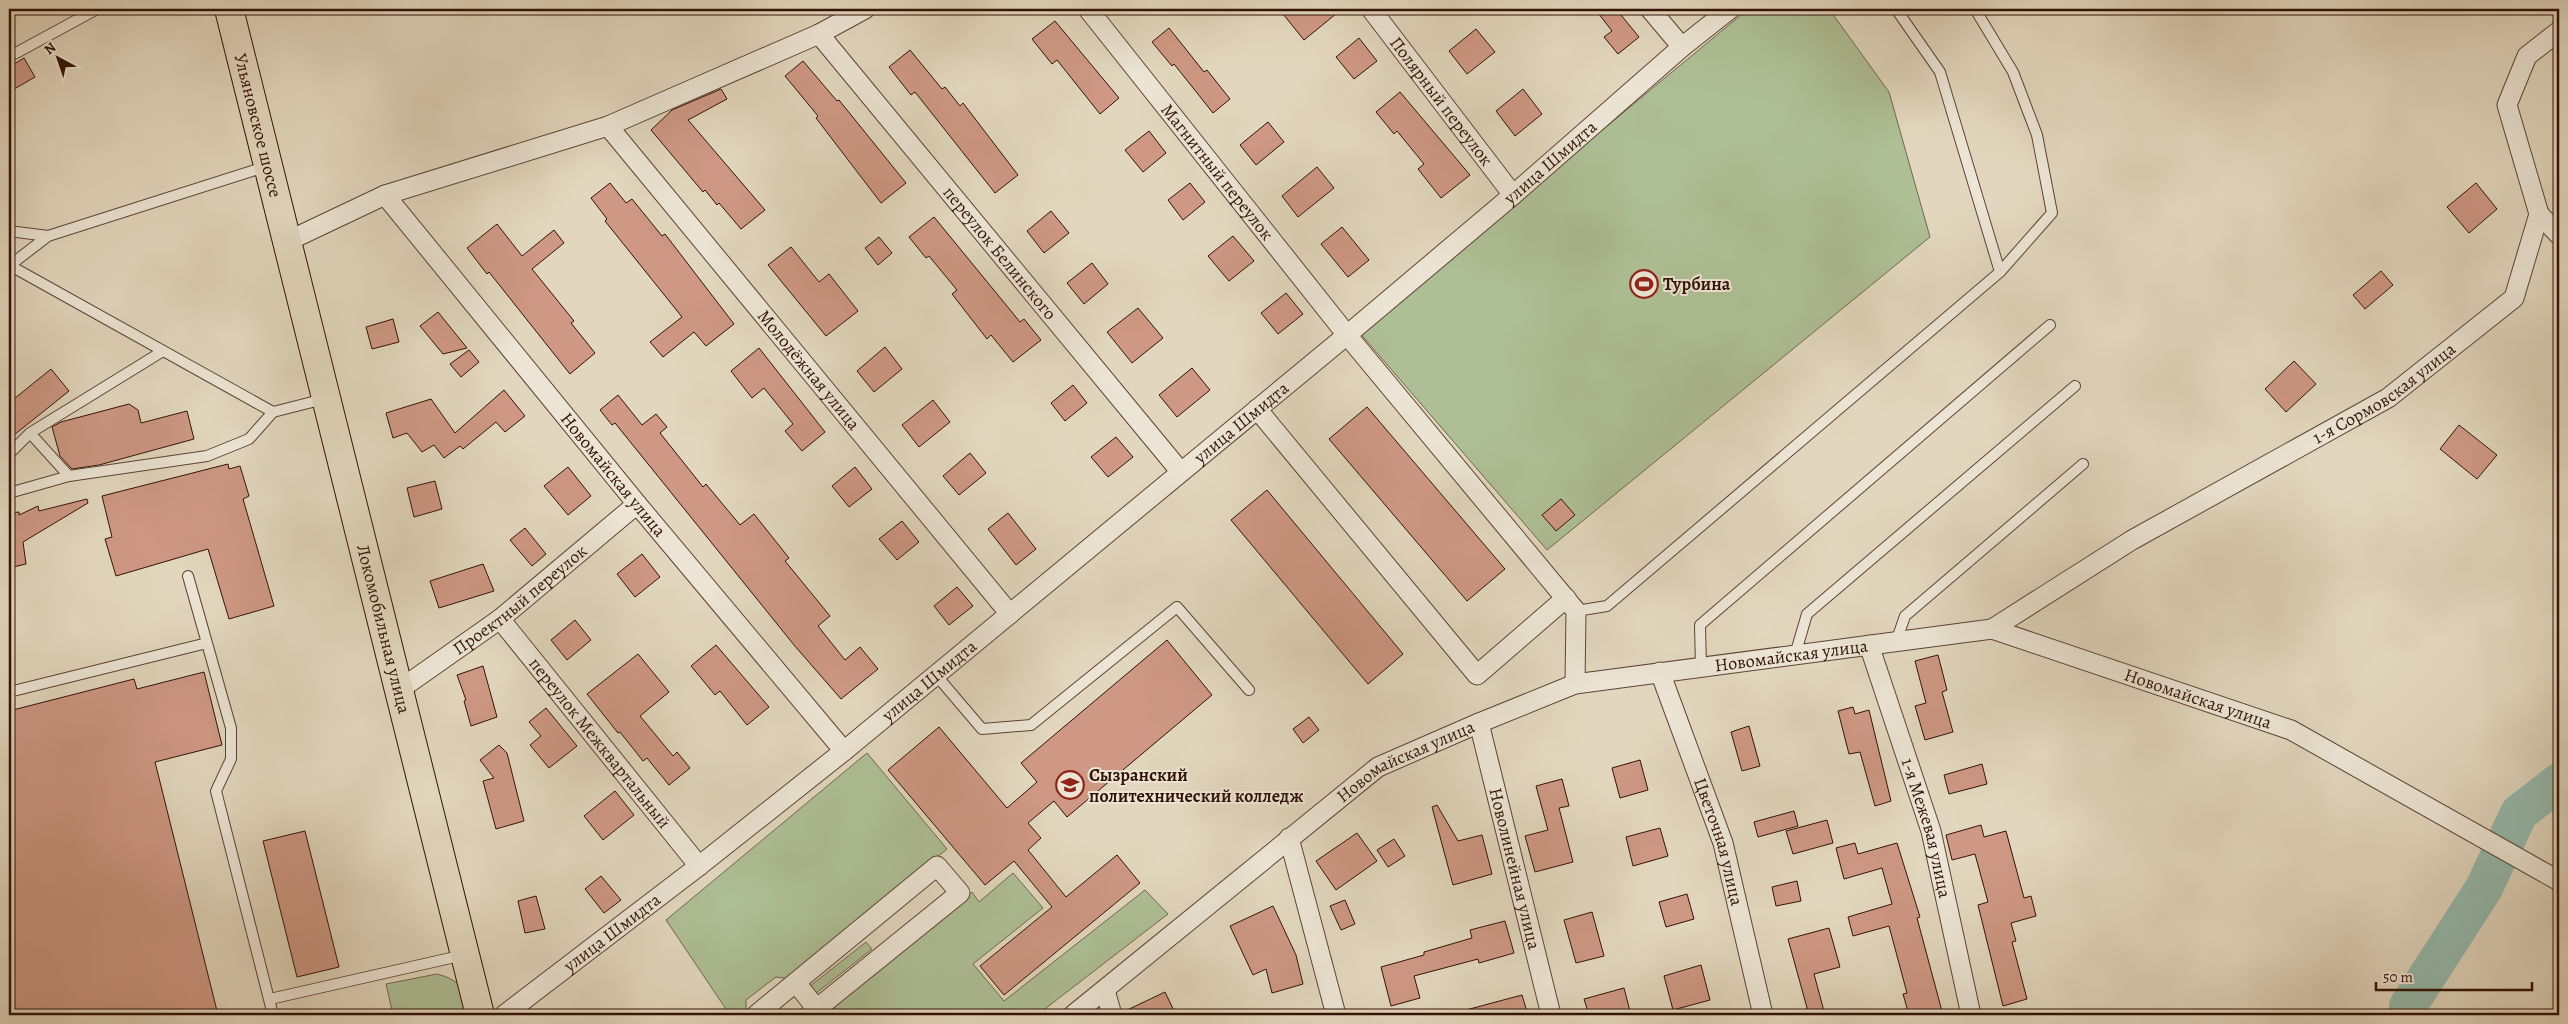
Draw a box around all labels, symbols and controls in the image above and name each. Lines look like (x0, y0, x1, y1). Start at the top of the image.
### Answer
north arrow (32, 32, 82, 82)
street label: Полярный переулок (1384, 32, 1499, 171)
text: N (40, 38, 60, 59)
street label: Ульяновское шоссе (229, 51, 288, 200)
street label: Магнитный переулок (1156, 99, 1279, 245)
street label: улица Шмидта (1498, 114, 1603, 210)
street label: переулок Белинского (938, 181, 1062, 325)
sports icon: Турбина (1629, 269, 1659, 299)
place label: Турбина (1663, 272, 1731, 296)
street label: Молодёжная улица (752, 305, 866, 436)
street label: 1-я Сормовская улица (2308, 336, 2461, 449)
street label: улица Шмидта (1188, 376, 1294, 469)
street label: Новомайская улица (555, 407, 672, 542)
street label: Проектный переулок (448, 539, 592, 660)
street label: Локомобильная улица (351, 542, 417, 717)
street label: Новомайская улица (1713, 633, 1870, 677)
street label: улица Шмидта (876, 634, 982, 728)
street label: переулок Межквартальный (523, 652, 676, 833)
street label: Новомайская улица (2121, 663, 2276, 735)
street label: Новомайская улица (1331, 714, 1479, 808)
street label: 1-я Межевая улица (1896, 755, 1957, 901)
place label: Сызранский политехнический колледж (1089, 763, 1303, 808)
school or university icon: Сызранский политехнический колледж (1055, 770, 1085, 800)
street label: Цветочная улица (1688, 775, 1749, 909)
street label: Новолинейная улица (1483, 785, 1547, 953)
street label: улица Шмидта (558, 887, 666, 978)
scale bar (2376, 959, 2532, 991)
text: 50 m (2383, 967, 2413, 987)

